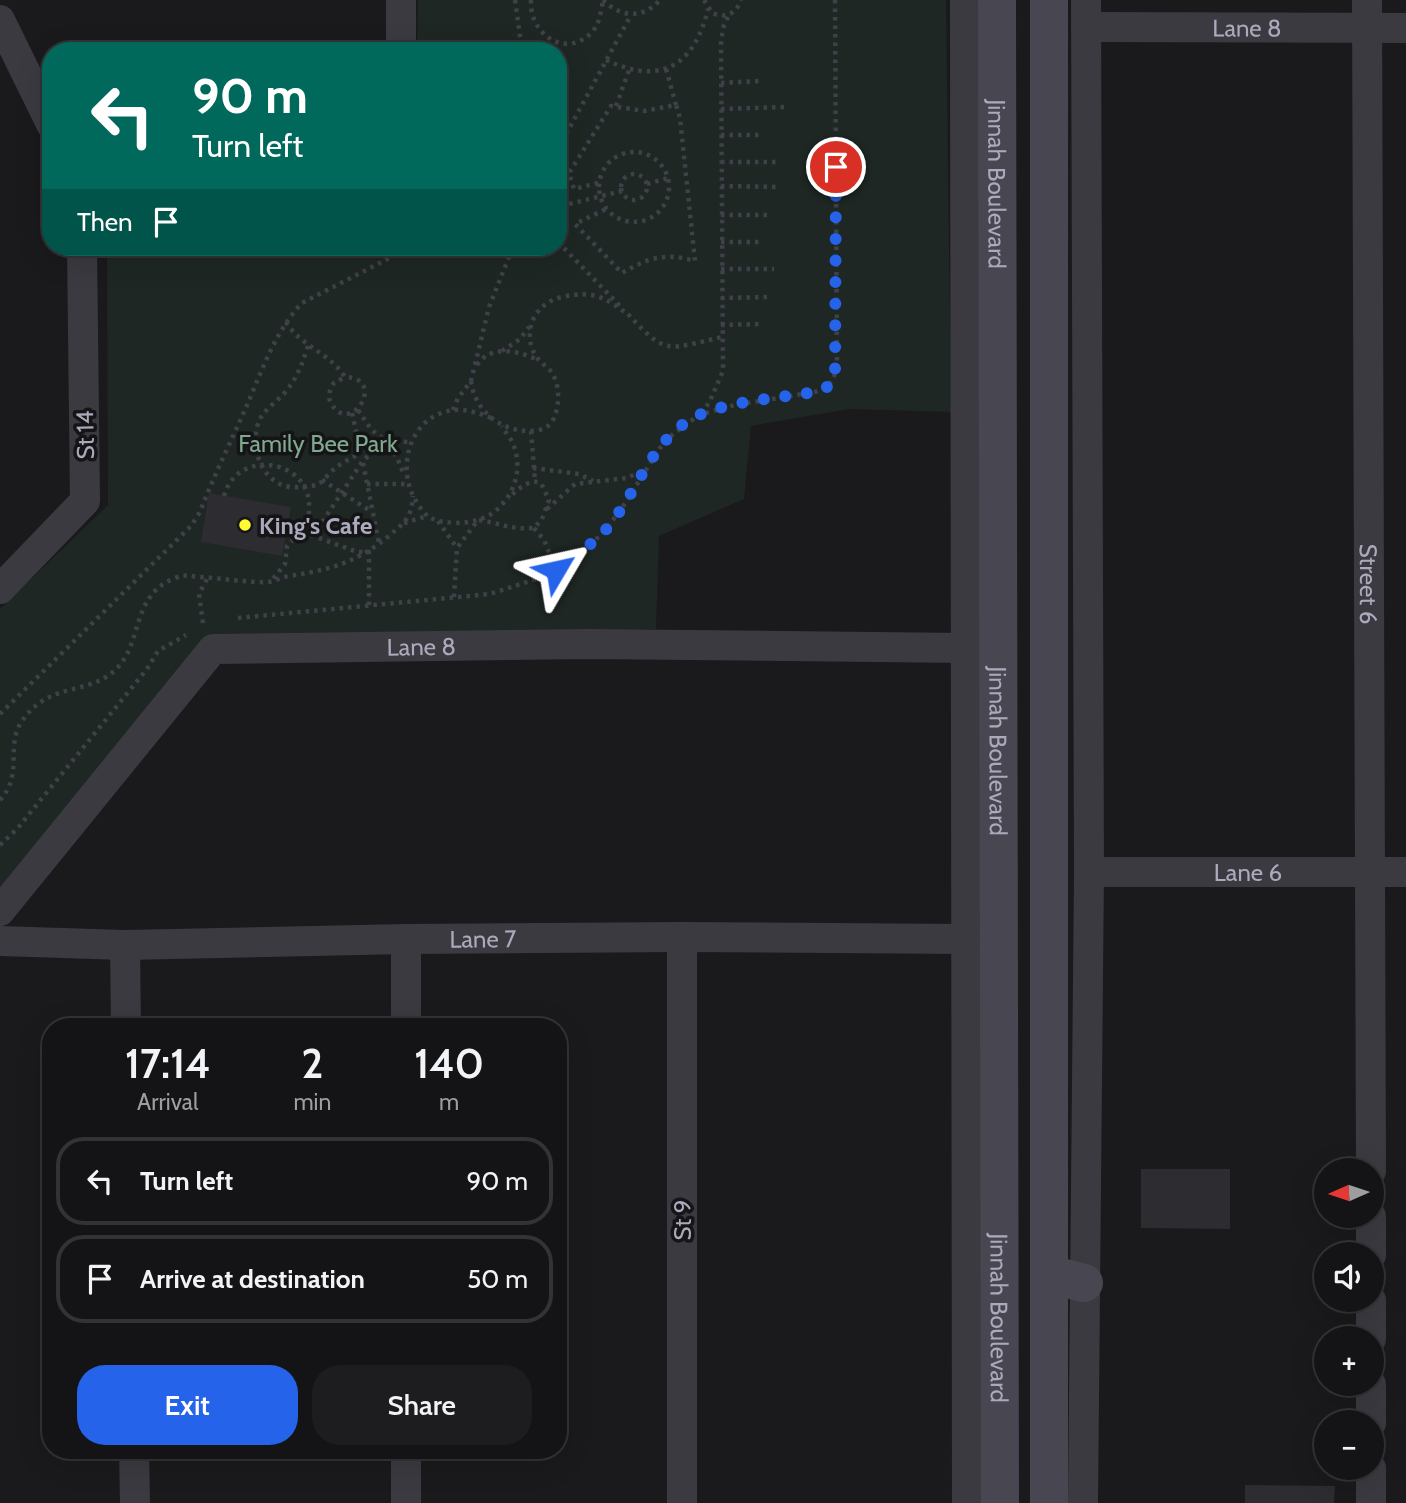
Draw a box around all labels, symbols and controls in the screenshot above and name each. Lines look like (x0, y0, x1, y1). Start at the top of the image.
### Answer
street label: Lane 8 (1212, 13, 1282, 42)
text: 90 m (192, 66, 308, 125)
icon: left (77, 70, 168, 161)
street label: Jinnah Boulevard (983, 98, 1012, 269)
text: Turn left (192, 126, 303, 165)
pin (806, 137, 866, 197)
icon: arrive (817, 148, 855, 186)
icon: arrive (147, 203, 185, 241)
text: Then (77, 206, 133, 238)
street label: St 14 (70, 410, 100, 460)
park label: Family Bee Park (238, 429, 398, 458)
place label: King's Cafe (259, 511, 372, 540)
marker: King's Cafe (237, 517, 253, 533)
position arrow (519, 533, 593, 607)
street label: Street 6 (1354, 544, 1384, 624)
street label: Lane 8 (387, 631, 456, 661)
street label: Jinnah Boulevard (984, 665, 1013, 836)
street label: Lane 6 (1214, 858, 1282, 887)
street label: Lane 7 (449, 924, 516, 953)
text: 17:14 (125, 1037, 210, 1089)
text: 2 (301, 1037, 323, 1089)
text: 140 (414, 1037, 484, 1089)
text: Arrival (137, 1088, 198, 1116)
text: min (293, 1088, 331, 1116)
text: m (439, 1088, 459, 1116)
north arrow (1314, 1158, 1384, 1228)
map controls (1314, 1158, 1384, 1480)
icon: left (81, 1162, 119, 1200)
text: Turn left (140, 1165, 233, 1197)
text: 90 m (466, 1165, 528, 1197)
street label: St 9 (668, 1200, 697, 1240)
street label: Jinnah Boulevard (985, 1232, 1014, 1403)
button: sound (1314, 1242, 1384, 1312)
icon: arrive (81, 1260, 119, 1298)
text: Arrive at destination (140, 1263, 365, 1295)
text: 50 m (467, 1263, 528, 1295)
button: + (1314, 1326, 1384, 1396)
button: Exit (77, 1365, 298, 1445)
button: Share (312, 1365, 532, 1445)
button: − (1314, 1410, 1384, 1480)

